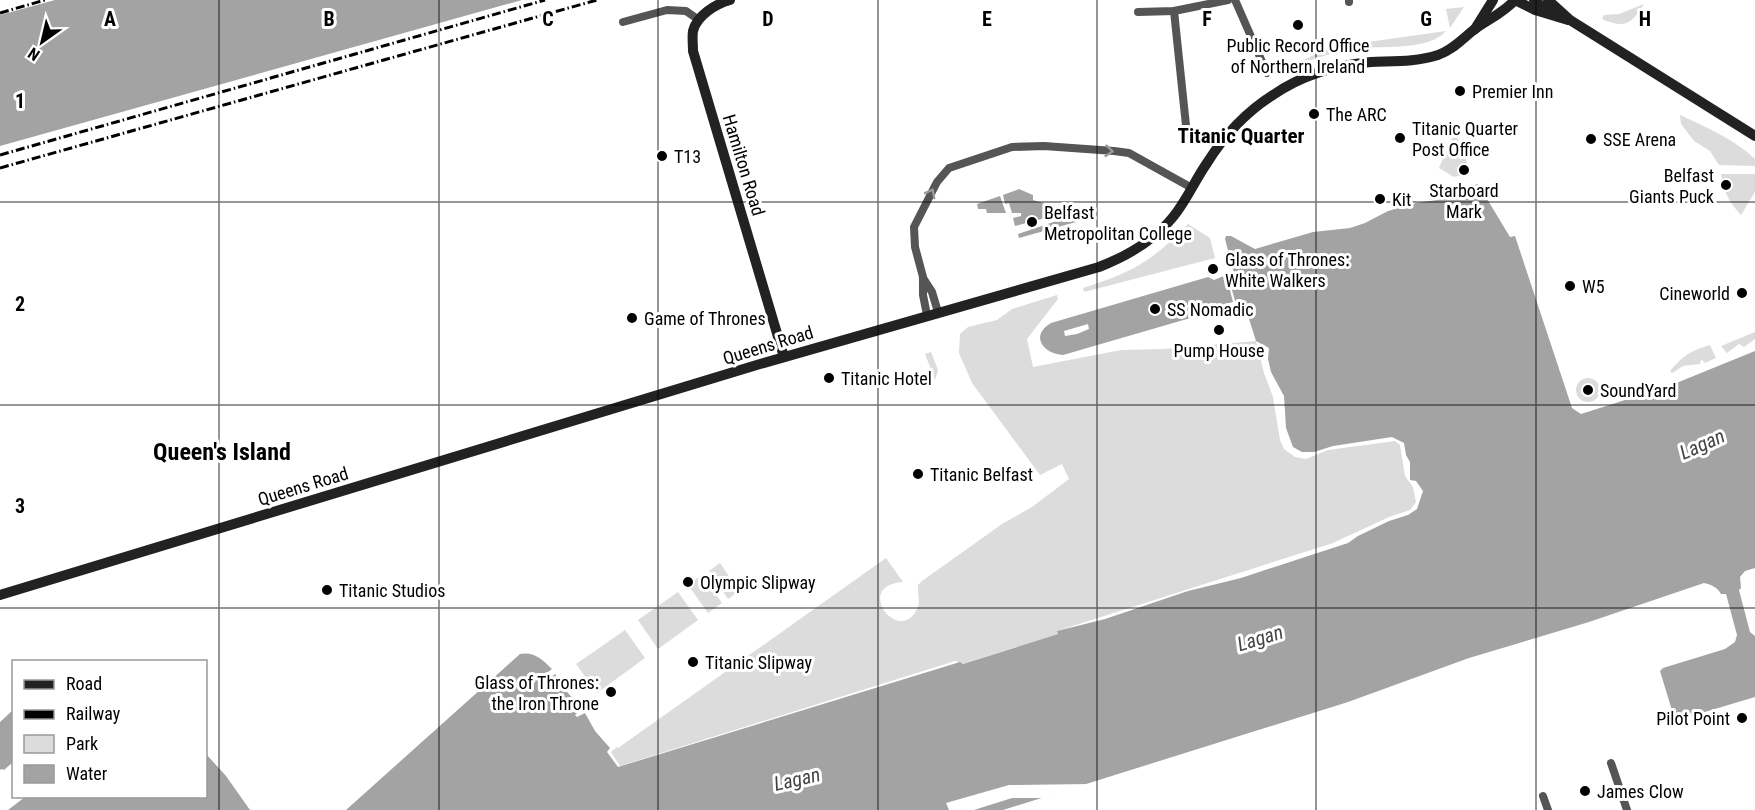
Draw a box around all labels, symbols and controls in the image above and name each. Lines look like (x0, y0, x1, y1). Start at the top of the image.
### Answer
text: A (104, 7, 116, 31)
text: B (323, 7, 335, 31)
text: C (542, 7, 554, 31)
text: D (762, 7, 774, 31)
text: E (982, 7, 992, 31)
text: F (1202, 7, 1212, 31)
text: G (1420, 7, 1432, 31)
text: H (1639, 7, 1651, 31)
north arrow (12, 12, 72, 72)
marker: Public Record Office of Northern Ireland (1291, 18, 1305, 32)
place label: Public Record Office of Northern Ireland (1227, 35, 1369, 77)
text: N (25, 43, 43, 65)
place label: Premier Inn (1472, 81, 1553, 102)
marker: Premier Inn (1453, 84, 1467, 98)
text: 1 (15, 89, 25, 113)
place label: The ARC (1326, 104, 1387, 125)
marker: The ARC (1307, 107, 1321, 121)
street label: Hamilton Road (719, 112, 769, 218)
place label: Titanic Quarter Post Office (1412, 118, 1519, 160)
district label: Titanic Quarter (1178, 124, 1305, 148)
place label: SSE Arena (1603, 129, 1676, 150)
marker: Titanic Quarter Post Office (1393, 131, 1407, 145)
marker: SSE Arena (1584, 132, 1598, 146)
one-way arrow (1105, 144, 1114, 157)
place label: T13 (674, 146, 701, 167)
marker: T13 (655, 149, 669, 163)
marker: Starboard Mark (1457, 163, 1471, 177)
place label: Belfast Giants Puck (1629, 165, 1714, 207)
marker: Belfast Giants Puck (1719, 178, 1733, 192)
place label: Starboard Mark (1429, 180, 1499, 222)
one-way arrow (924, 189, 935, 199)
place label: Kit (1392, 189, 1411, 210)
marker: Kit (1373, 192, 1387, 206)
place label: Belfast Metropolitan College (1044, 202, 1192, 244)
marker: Belfast Metropolitan College (1025, 215, 1039, 229)
place label: Glass of Thrones: White Walkers (1225, 249, 1349, 291)
marker: Glass of Thrones: White Walkers (1206, 262, 1220, 276)
place label: W5 (1582, 276, 1605, 297)
marker: W5 (1563, 279, 1577, 293)
place label: Cineworld (1659, 283, 1730, 304)
marker: Cineworld (1735, 286, 1749, 300)
text: 2 (15, 292, 25, 316)
place label: SS Nomadic (1167, 299, 1254, 320)
marker: SS Nomadic (1148, 302, 1162, 316)
place label: Game of Thrones (644, 308, 766, 329)
marker: Game of Thrones (625, 311, 639, 325)
street label: Queens Road (720, 321, 816, 369)
marker: Pump House (1212, 323, 1226, 337)
place label: Pump House (1174, 340, 1264, 361)
place label: Titanic Hotel (841, 368, 932, 389)
marker: Titanic Hotel (822, 371, 836, 385)
place label: SoundYard (1600, 380, 1676, 401)
marker: SoundYard (1581, 383, 1595, 397)
water label: Lagan (1676, 424, 1728, 464)
district label: Queen's Island (153, 438, 291, 466)
street label: Queens Road (255, 462, 351, 510)
place label: Titanic Belfast (930, 464, 1033, 485)
marker: Titanic Belfast (911, 467, 925, 481)
text: 3 (15, 494, 25, 518)
place label: Olympic Slipway (700, 572, 816, 593)
marker: Olympic Slipway (681, 575, 695, 589)
place label: Titanic Studios (339, 580, 445, 601)
marker: Titanic Studios (320, 583, 334, 597)
water label: Lagan (1234, 620, 1286, 656)
place label: Titanic Slipway (705, 652, 812, 673)
marker: Titanic Slipway (686, 655, 700, 669)
legend (12, 660, 207, 798)
place label: Glass of Thrones: the Iron Throne (475, 672, 599, 714)
text: Road (66, 673, 102, 694)
marker: Glass of Thrones: the Iron Throne (604, 685, 618, 699)
text: Railway (66, 703, 121, 724)
place label: Pilot Point (1656, 708, 1730, 729)
marker: Pilot Point (1735, 711, 1749, 725)
text: Park (66, 733, 98, 754)
water label: Lagan (772, 762, 822, 796)
text: Water (66, 763, 108, 784)
place label: James Clow (1597, 781, 1684, 802)
marker: James Clow (1578, 784, 1592, 798)

